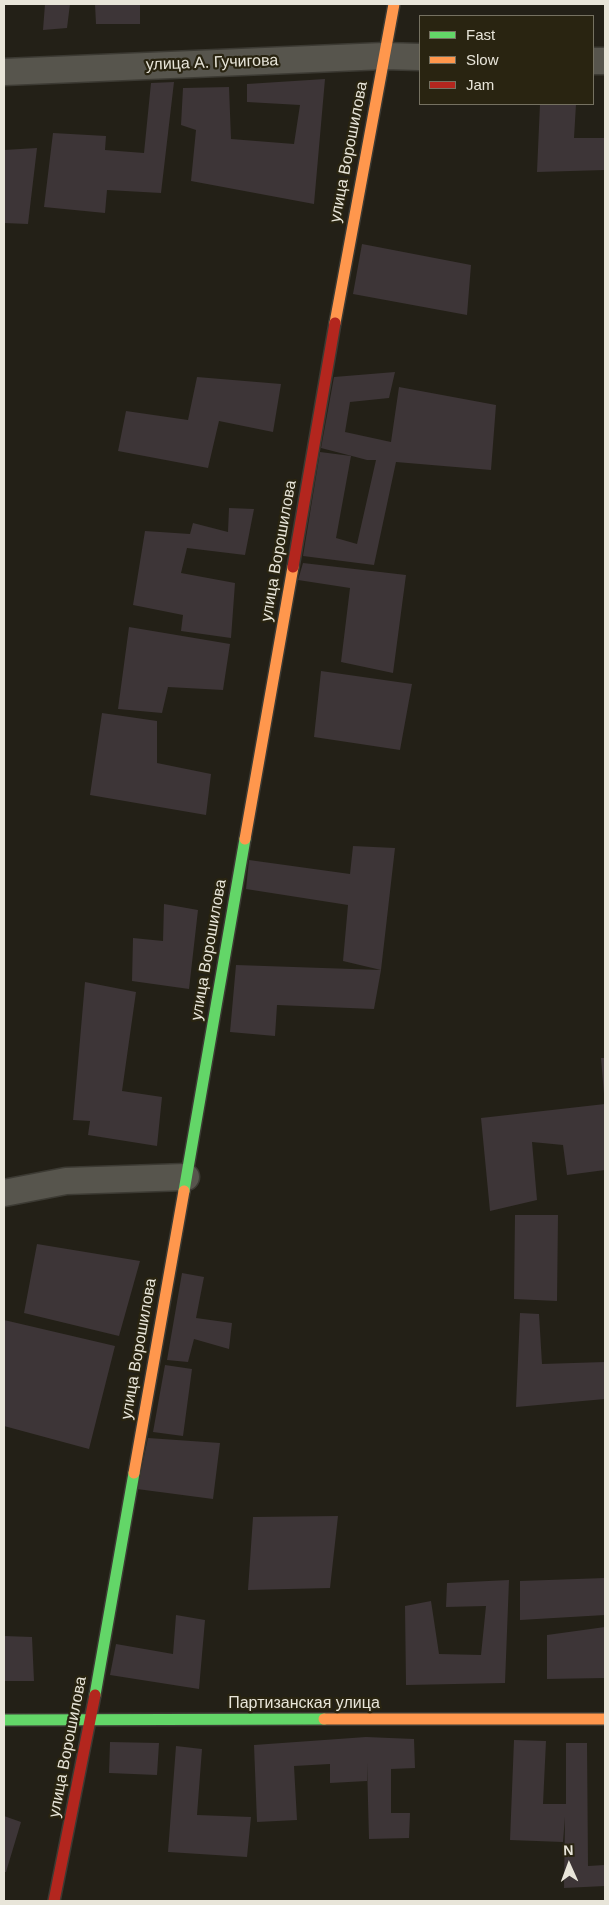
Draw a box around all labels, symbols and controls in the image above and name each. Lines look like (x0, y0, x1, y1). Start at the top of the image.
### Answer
legend (419, 15, 594, 105)
text: Fast (466, 26, 495, 43)
street label: улица А. Гучигова (145, 51, 279, 75)
text: Slow (466, 51, 499, 68)
text: Jam (466, 76, 494, 93)
street label: улица Ворошилова (326, 80, 372, 224)
street label: улица Ворошилова (257, 479, 301, 623)
street label: улица Ворошилова (187, 878, 231, 1022)
street label: улица Ворошилова (117, 1277, 161, 1421)
street label: улица Ворошилова (45, 1675, 91, 1819)
street label: Партизанская улица (228, 1694, 380, 1714)
north arrow (544, 1840, 594, 1890)
text: N (563, 1842, 574, 1858)

